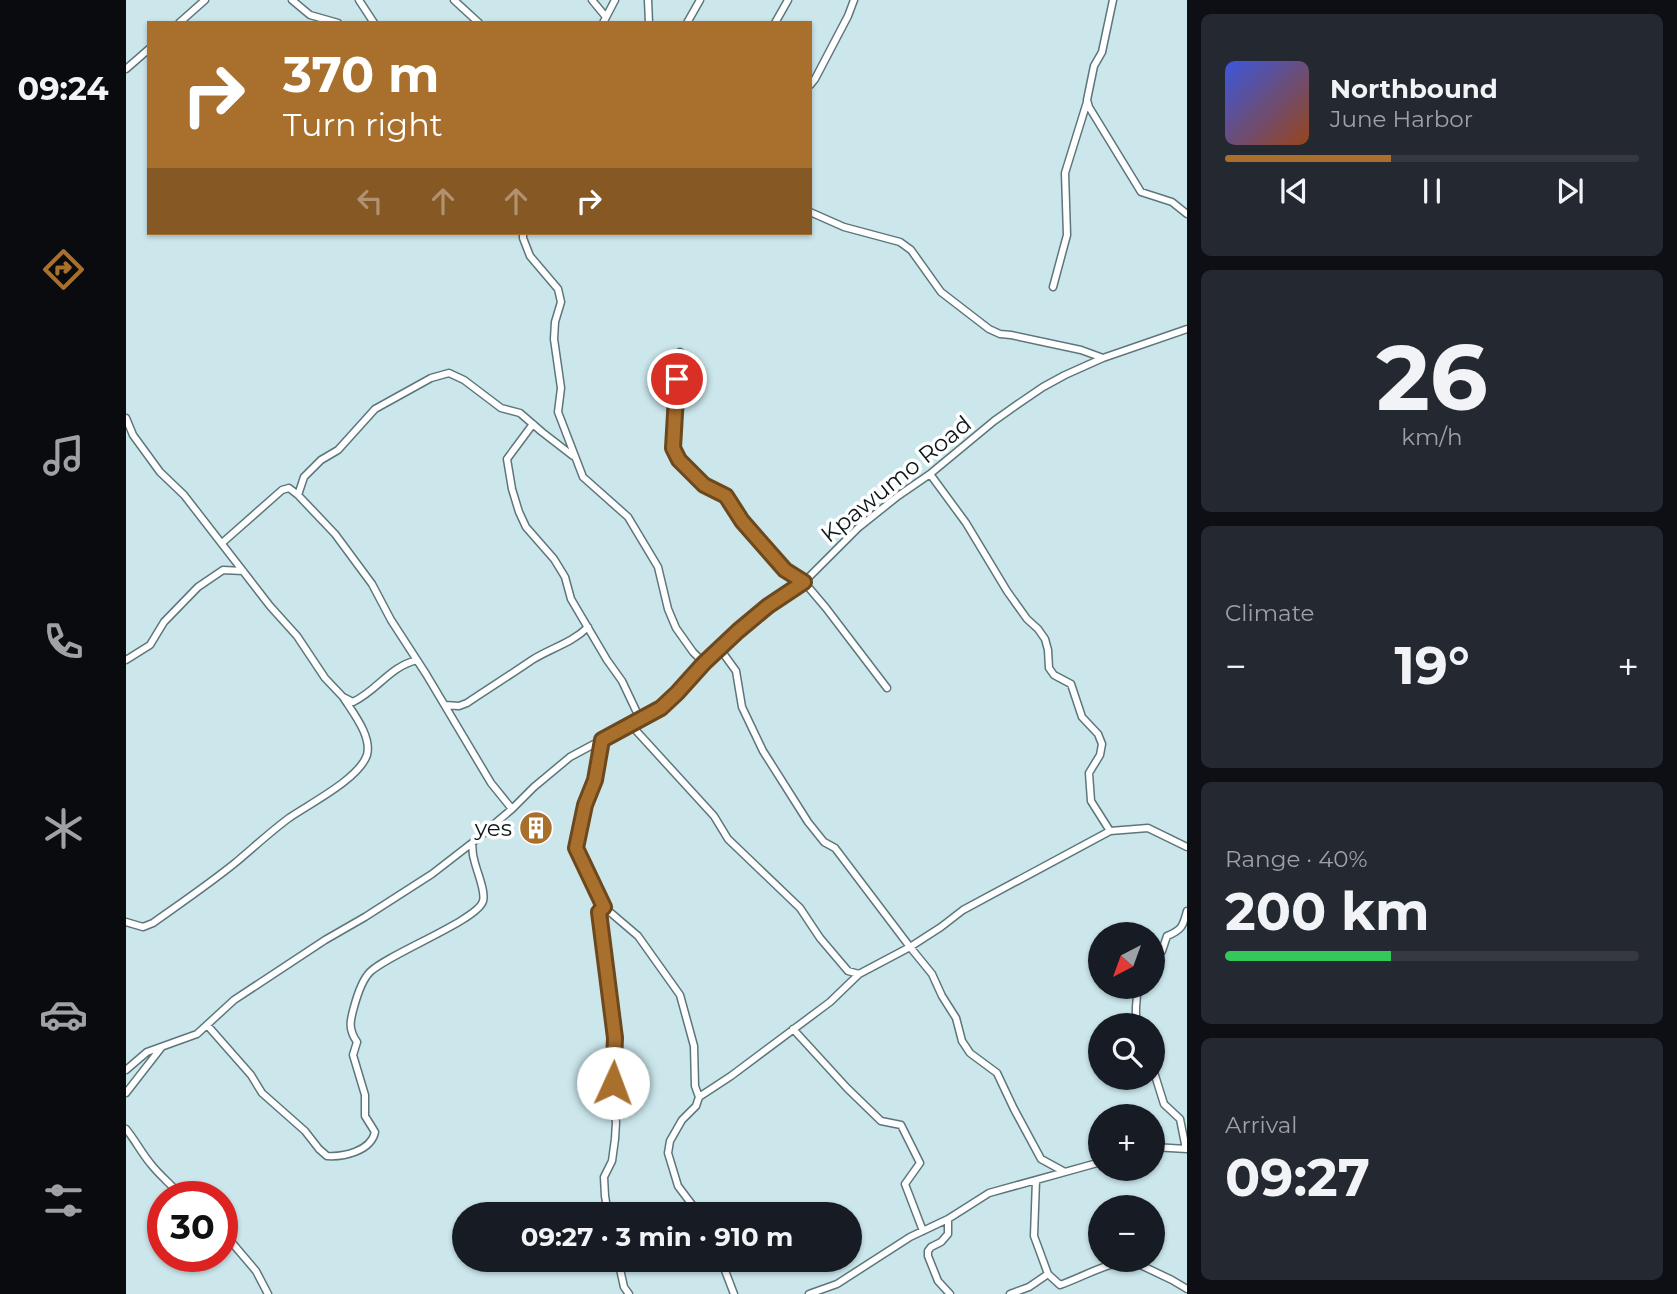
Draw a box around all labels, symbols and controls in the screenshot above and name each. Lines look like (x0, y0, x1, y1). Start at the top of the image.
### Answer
text: 370 m (283, 45, 440, 104)
icon: right (168, 49, 259, 140)
text: 09:24 (17, 69, 109, 108)
text: Northbound (1330, 73, 1498, 105)
text: Turn right (283, 105, 443, 144)
text: June Harbor (1330, 105, 1473, 133)
icon: previous (1275, 172, 1313, 210)
icon: pause (1413, 172, 1451, 210)
icon: next (1551, 172, 1589, 210)
icon: left (351, 182, 389, 220)
icon: ahead (424, 182, 462, 220)
icon: ahead (497, 182, 535, 220)
icon: right (570, 182, 608, 220)
icon: directions (39, 245, 88, 294)
text: 26 (1376, 322, 1488, 433)
pin (647, 349, 707, 409)
icon: arrive (658, 360, 696, 398)
street label: Kpawumo Road (815, 410, 977, 548)
text: km/h (1401, 423, 1463, 451)
icon: music (39, 431, 88, 480)
text: Climate (1225, 599, 1314, 627)
icon: phone (39, 617, 88, 666)
text: 19° (1394, 634, 1470, 697)
text: − (1225, 643, 1247, 690)
text: + (1617, 643, 1639, 690)
icon: climate (39, 804, 88, 853)
building icon: yes (517, 809, 555, 847)
place label: yes (474, 814, 512, 842)
text: Range · 40% (1225, 845, 1368, 873)
text: 200 km (1225, 880, 1429, 943)
north arrow (1088, 922, 1166, 999)
map controls (1088, 922, 1165, 1272)
icon: car (39, 990, 88, 1039)
button: search (1088, 1013, 1165, 1090)
position arrow (576, 1046, 650, 1120)
button: + (1088, 1104, 1165, 1181)
text: Arrival (1225, 1111, 1298, 1139)
text: 09:27 (1225, 1146, 1370, 1209)
icon: filters (39, 1176, 88, 1225)
speed limit sign: 30 (147, 1181, 238, 1272)
button: − (1088, 1195, 1165, 1272)
text: 09:27 · 3 min · 910 m (521, 1221, 793, 1253)

